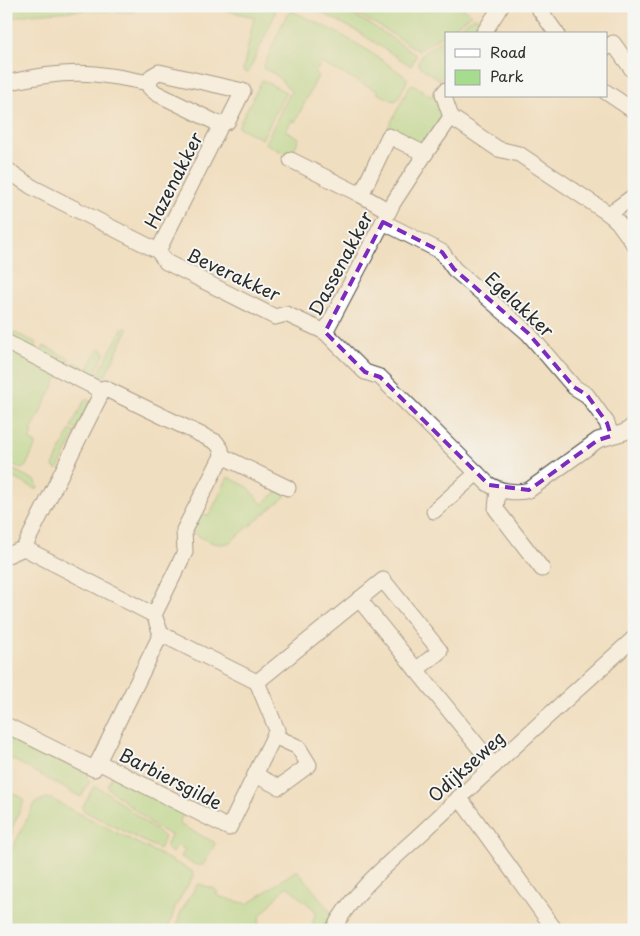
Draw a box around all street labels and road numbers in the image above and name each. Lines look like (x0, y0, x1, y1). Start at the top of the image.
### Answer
street label: Hazenakker (137, 127, 209, 233)
street label: Dassenakker (301, 205, 379, 320)
street label: Beverakker (183, 241, 286, 308)
street label: Egelakker (479, 265, 561, 343)
street label: Odijkseweg (421, 724, 511, 808)
street label: Barbiersgilde (115, 741, 227, 816)

